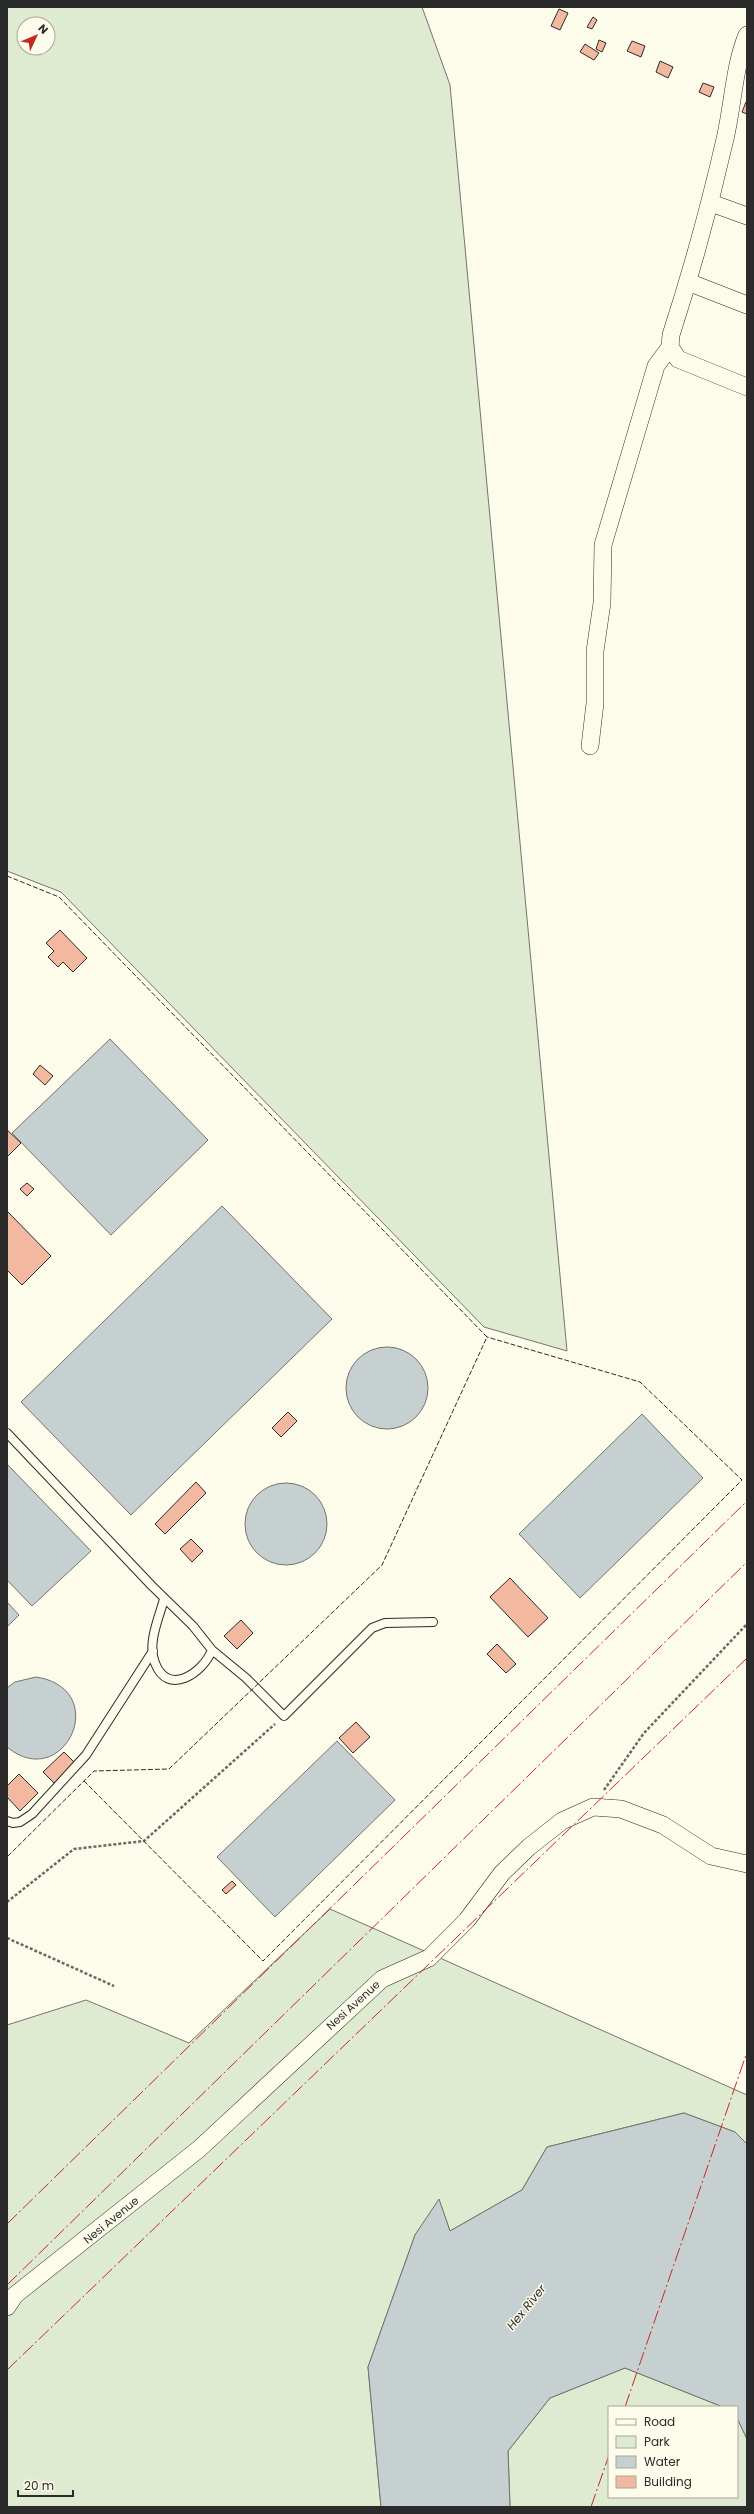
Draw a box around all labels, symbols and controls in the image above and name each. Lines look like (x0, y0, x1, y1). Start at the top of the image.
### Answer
north arrow (16, 16, 56, 56)
text: N (35, 21, 52, 38)
street label: Nesi Avenue (323, 1976, 383, 2033)
street label: Nesi Avenue (80, 2193, 142, 2247)
water label: Hex River (502, 2280, 550, 2333)
legend (608, 2406, 738, 2498)
text: Road (644, 2413, 675, 2430)
text: Park (644, 2433, 671, 2450)
text: Water (644, 2453, 681, 2470)
scale bar (18, 2472, 73, 2498)
text: Building (644, 2473, 692, 2490)
text: 20 m (24, 2477, 54, 2494)

